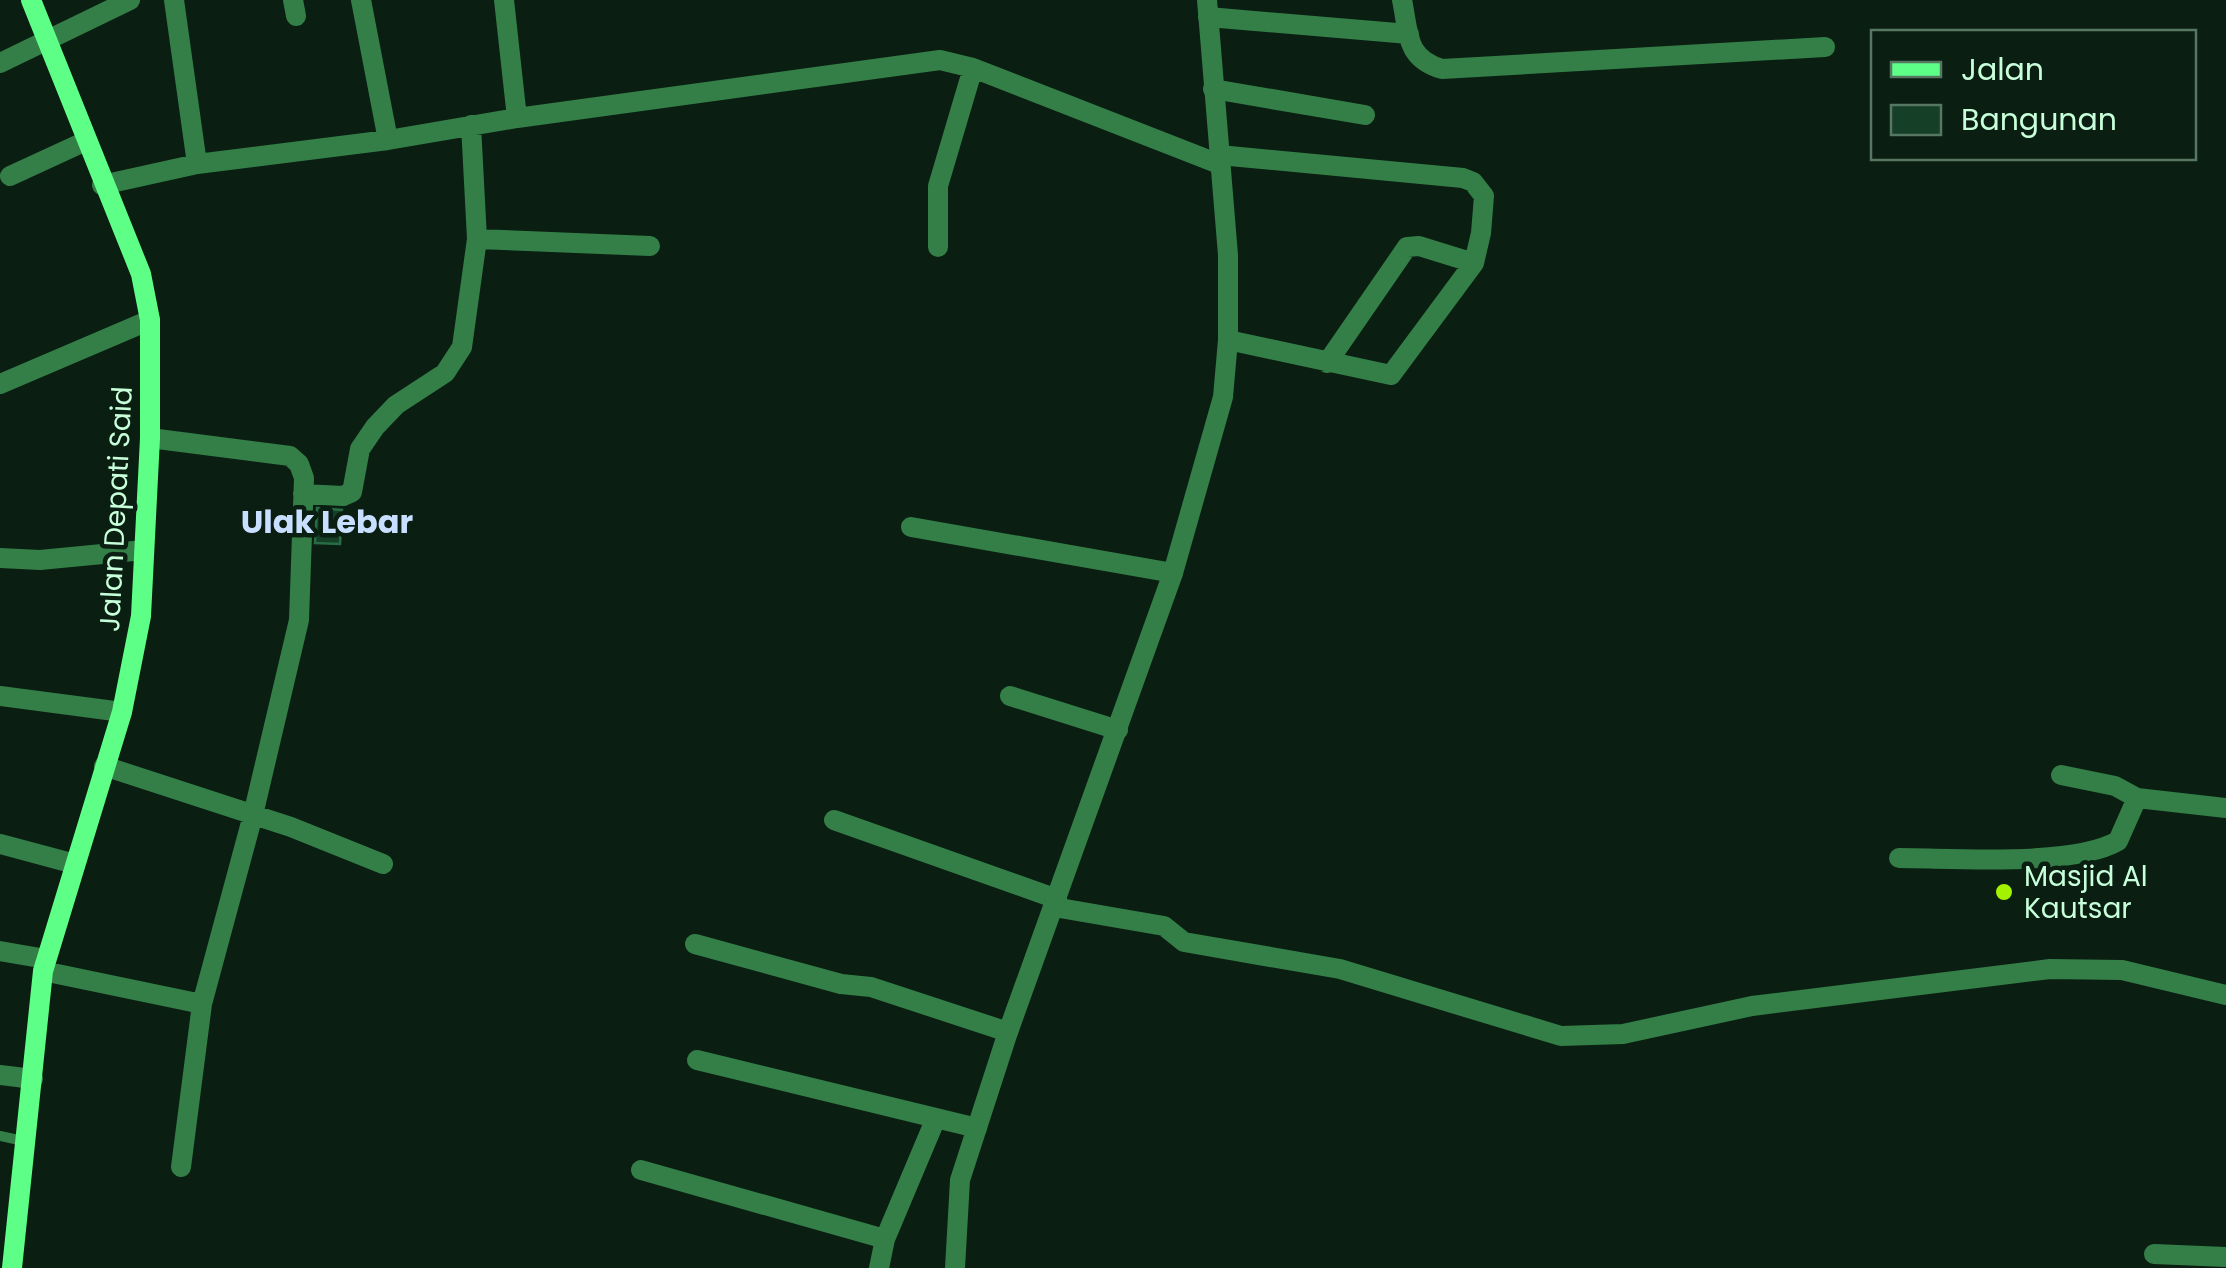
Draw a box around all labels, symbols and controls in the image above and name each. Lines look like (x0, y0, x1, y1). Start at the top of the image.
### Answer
legend (1871, 30, 2196, 160)
text: Jalan (1961, 48, 2044, 91)
text: Bangunan (1961, 98, 2117, 141)
street label: Jalan Depati Said (90, 385, 142, 633)
district label: Ulak Lebar (241, 499, 414, 544)
place label: Masjid Al Kautsar (2024, 857, 2148, 928)
marker: Masjid Al Kautsar (1993, 881, 2015, 903)

